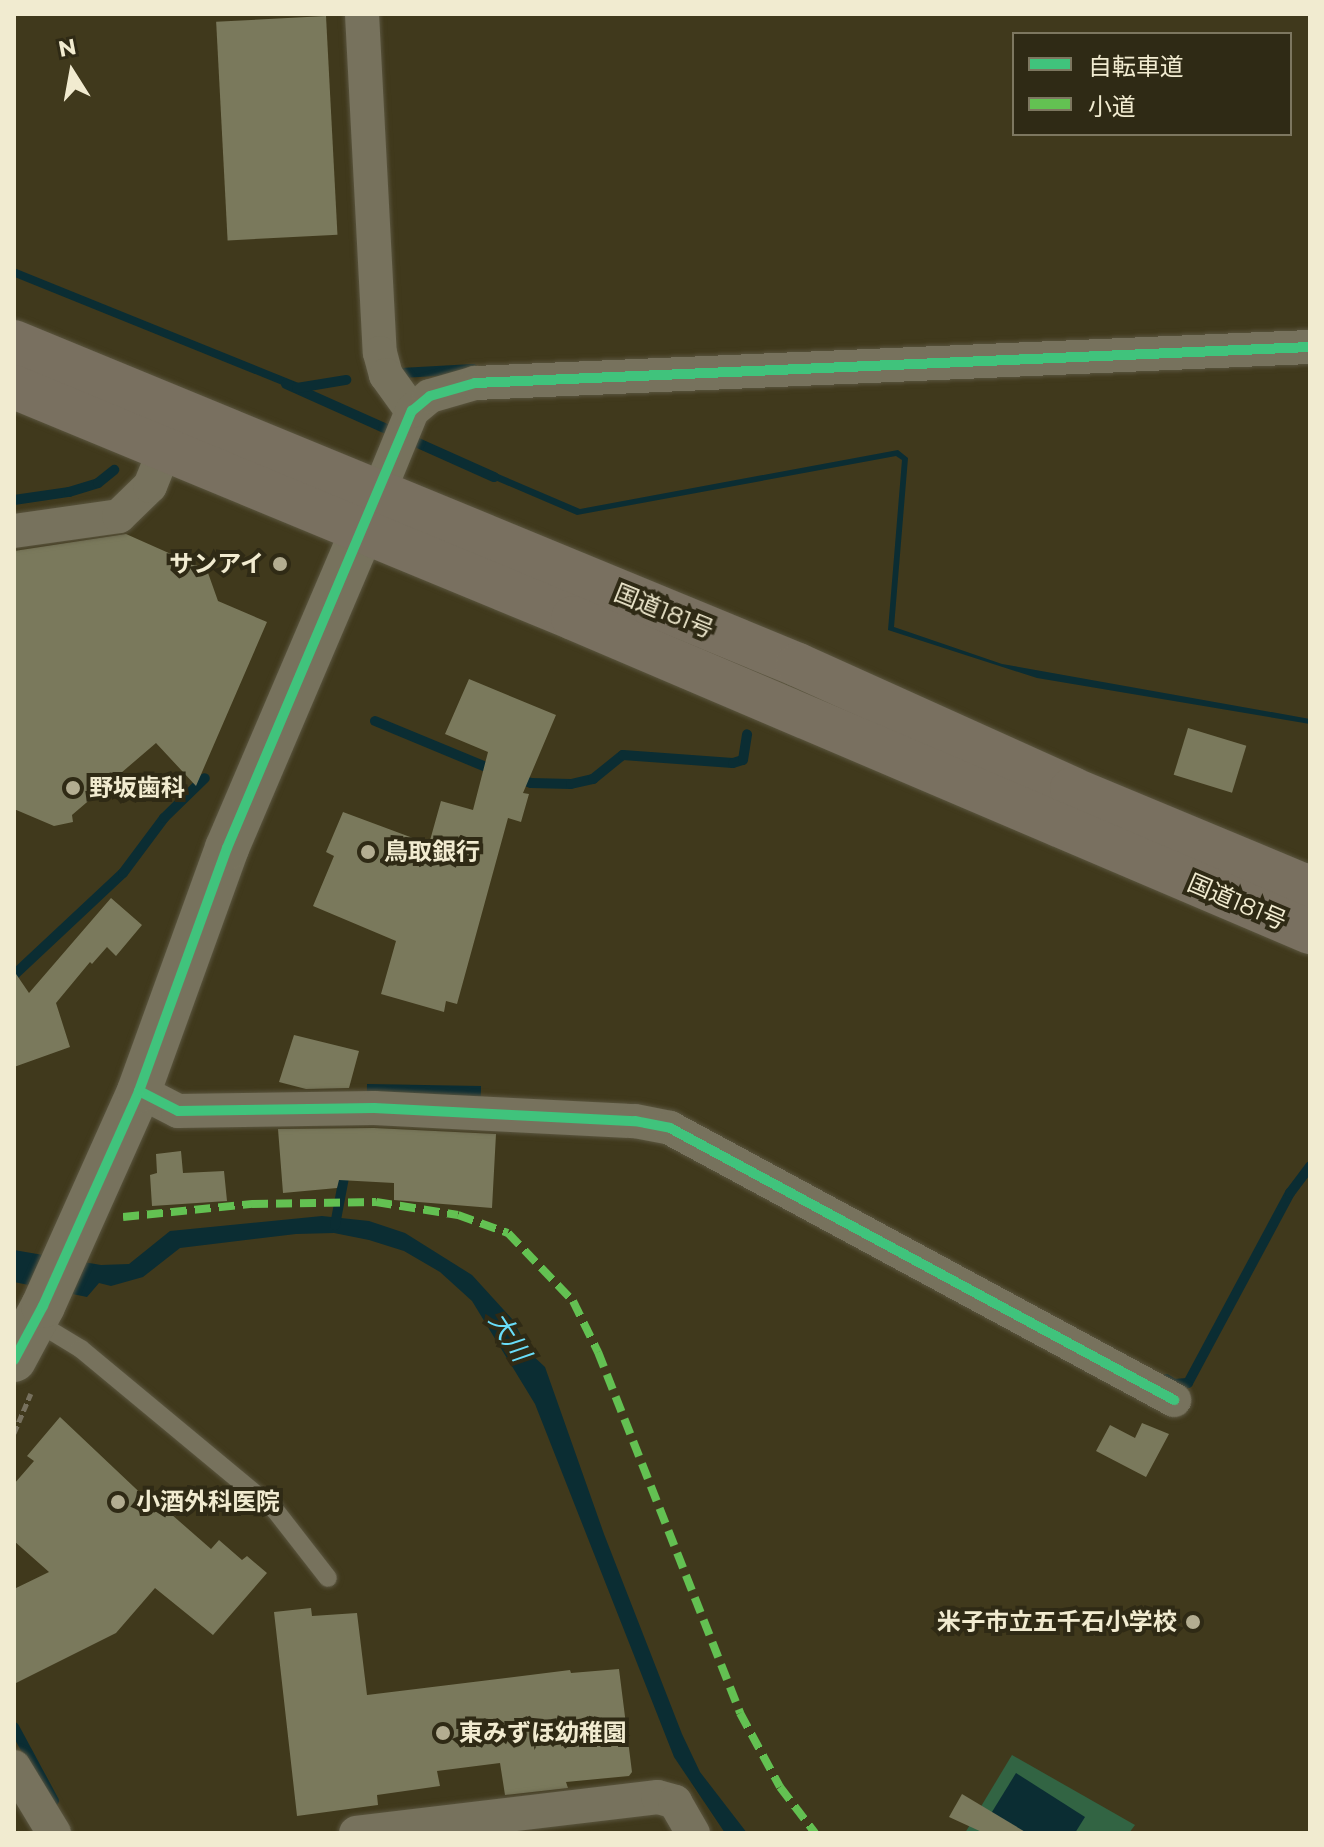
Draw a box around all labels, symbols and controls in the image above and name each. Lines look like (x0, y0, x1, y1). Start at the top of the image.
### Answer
north arrow (32, 32, 112, 112)
legend (1012, 32, 1292, 136)
text: N (56, 33, 79, 63)
text: 自転車道 (1088, 52, 1184, 81)
text: 小道 (1088, 92, 1136, 121)
place label: サンアイ (168, 550, 264, 578)
marker: サンアイ (271, 555, 289, 573)
street label: 国道181号 (610, 578, 718, 644)
place label: 野坂歯科 (89, 774, 185, 802)
marker: 野坂歯科 (64, 779, 82, 797)
place label: 鳥取銀行 (384, 838, 480, 866)
marker: 鳥取銀行 (359, 843, 377, 861)
street label: 国道181号 (1183, 868, 1291, 936)
water label: 大川 (482, 1307, 536, 1367)
place label: 小酒外科医院 (136, 1488, 280, 1516)
marker: 小酒外科医院 (107, 1491, 129, 1513)
place label: 米子市立五千石小学校 (937, 1608, 1177, 1636)
marker: 米子市立五千石小学校 (1184, 1613, 1202, 1631)
place label: 東みずほ幼稚園 (459, 1719, 627, 1747)
marker: 東みずほ幼稚園 (434, 1724, 452, 1742)

